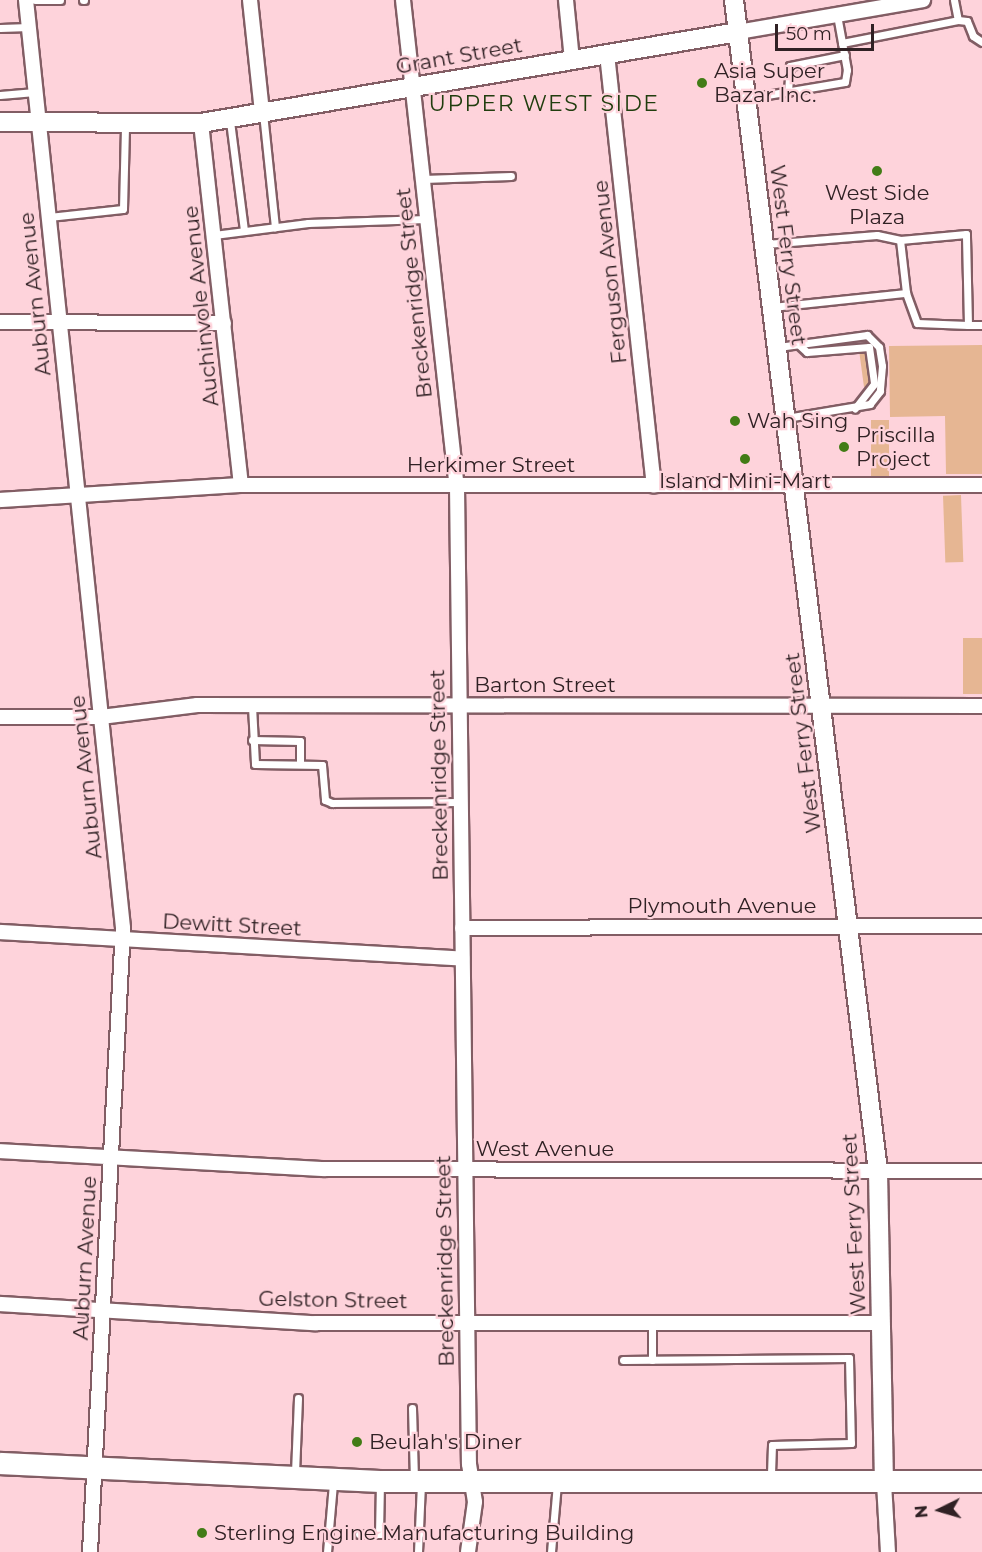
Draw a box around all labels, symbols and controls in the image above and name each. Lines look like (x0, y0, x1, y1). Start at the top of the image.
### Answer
scale bar (778, 12, 877, 50)
text: 50 m (786, 23, 832, 45)
street label: Grant Street (394, 32, 524, 80)
place label: Asia Super Bazar Inc. (714, 58, 825, 108)
marker: Asia Super Bazar Inc. (695, 76, 709, 90)
district label: UPPER WEST SIDE (428, 91, 660, 117)
street label: West Ferry Street (764, 163, 812, 347)
marker: West Side Plaza (870, 164, 884, 178)
street label: Ferguson Avenue (588, 179, 632, 365)
place label: West Side Plaza (825, 180, 929, 230)
street label: Breckenridge Street (390, 186, 438, 400)
street label: Auchinvole Avenue (178, 204, 224, 408)
street label: Auburn Avenue (14, 211, 56, 377)
place label: Wah Sing (747, 408, 848, 434)
marker: Wah Sing (728, 414, 742, 428)
place label: Priscilla Project (856, 422, 936, 472)
marker: Priscilla Project (837, 440, 851, 454)
street label: Herkimer Street (407, 452, 575, 478)
marker: Island Mini-Mart (738, 452, 752, 466)
place label: Island Mini-Mart (659, 468, 831, 494)
street label: West Ferry Street (779, 651, 827, 835)
street label: Breckenridge Street (425, 669, 453, 881)
street label: Barton Street (474, 672, 616, 698)
street label: Auburn Avenue (65, 694, 107, 860)
street label: Plymouth Avenue (627, 893, 817, 919)
street label: Dewitt Street (162, 909, 302, 941)
street label: West Ferry Street (837, 1133, 871, 1315)
street label: West Avenue (476, 1136, 614, 1162)
street label: Breckenridge Street (431, 1155, 459, 1367)
street label: Auburn Avenue (68, 1175, 102, 1341)
street label: Gelston Street (258, 1286, 408, 1314)
place label: Beulah's Diner (369, 1429, 522, 1455)
marker: Beulah's Diner (350, 1435, 364, 1449)
north arrow (910, 1480, 970, 1540)
text: N (912, 1504, 932, 1519)
place label: Sterling Engine Manufacturing Building (214, 1520, 634, 1546)
marker: Sterling Engine Manufacturing Building (195, 1526, 209, 1540)

